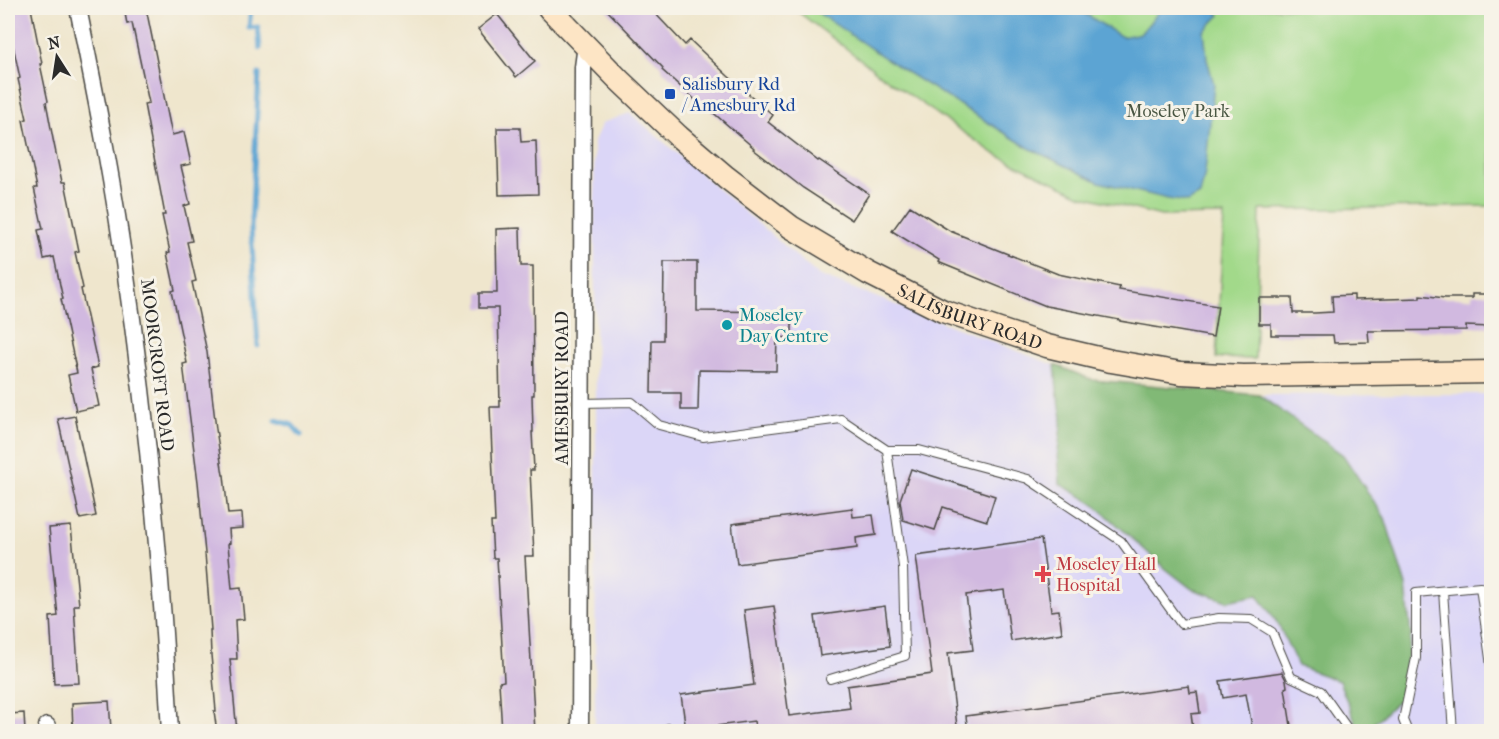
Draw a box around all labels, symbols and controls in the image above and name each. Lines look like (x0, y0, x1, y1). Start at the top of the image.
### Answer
north arrow (27, 27, 87, 87)
text: N (46, 32, 63, 53)
place label: Salisbury Rd / Amesbury Rd (681, 74, 796, 116)
marker: Salisbury Rd / Amesbury Rd (663, 87, 677, 101)
park label: Moseley Park (1126, 101, 1230, 122)
street label: MOORCROFT ROAD (136, 278, 178, 452)
street label: SALISBURY ROAD (894, 279, 1045, 354)
place label: Moseley Day Centre (739, 305, 829, 347)
street label: AMESBURY ROAD (552, 311, 573, 466)
marker: Moseley Day Centre (720, 318, 734, 332)
place label: Moseley Hall Hospital (1056, 554, 1156, 596)
marker: Moseley Hall Hospital (1034, 565, 1052, 583)

